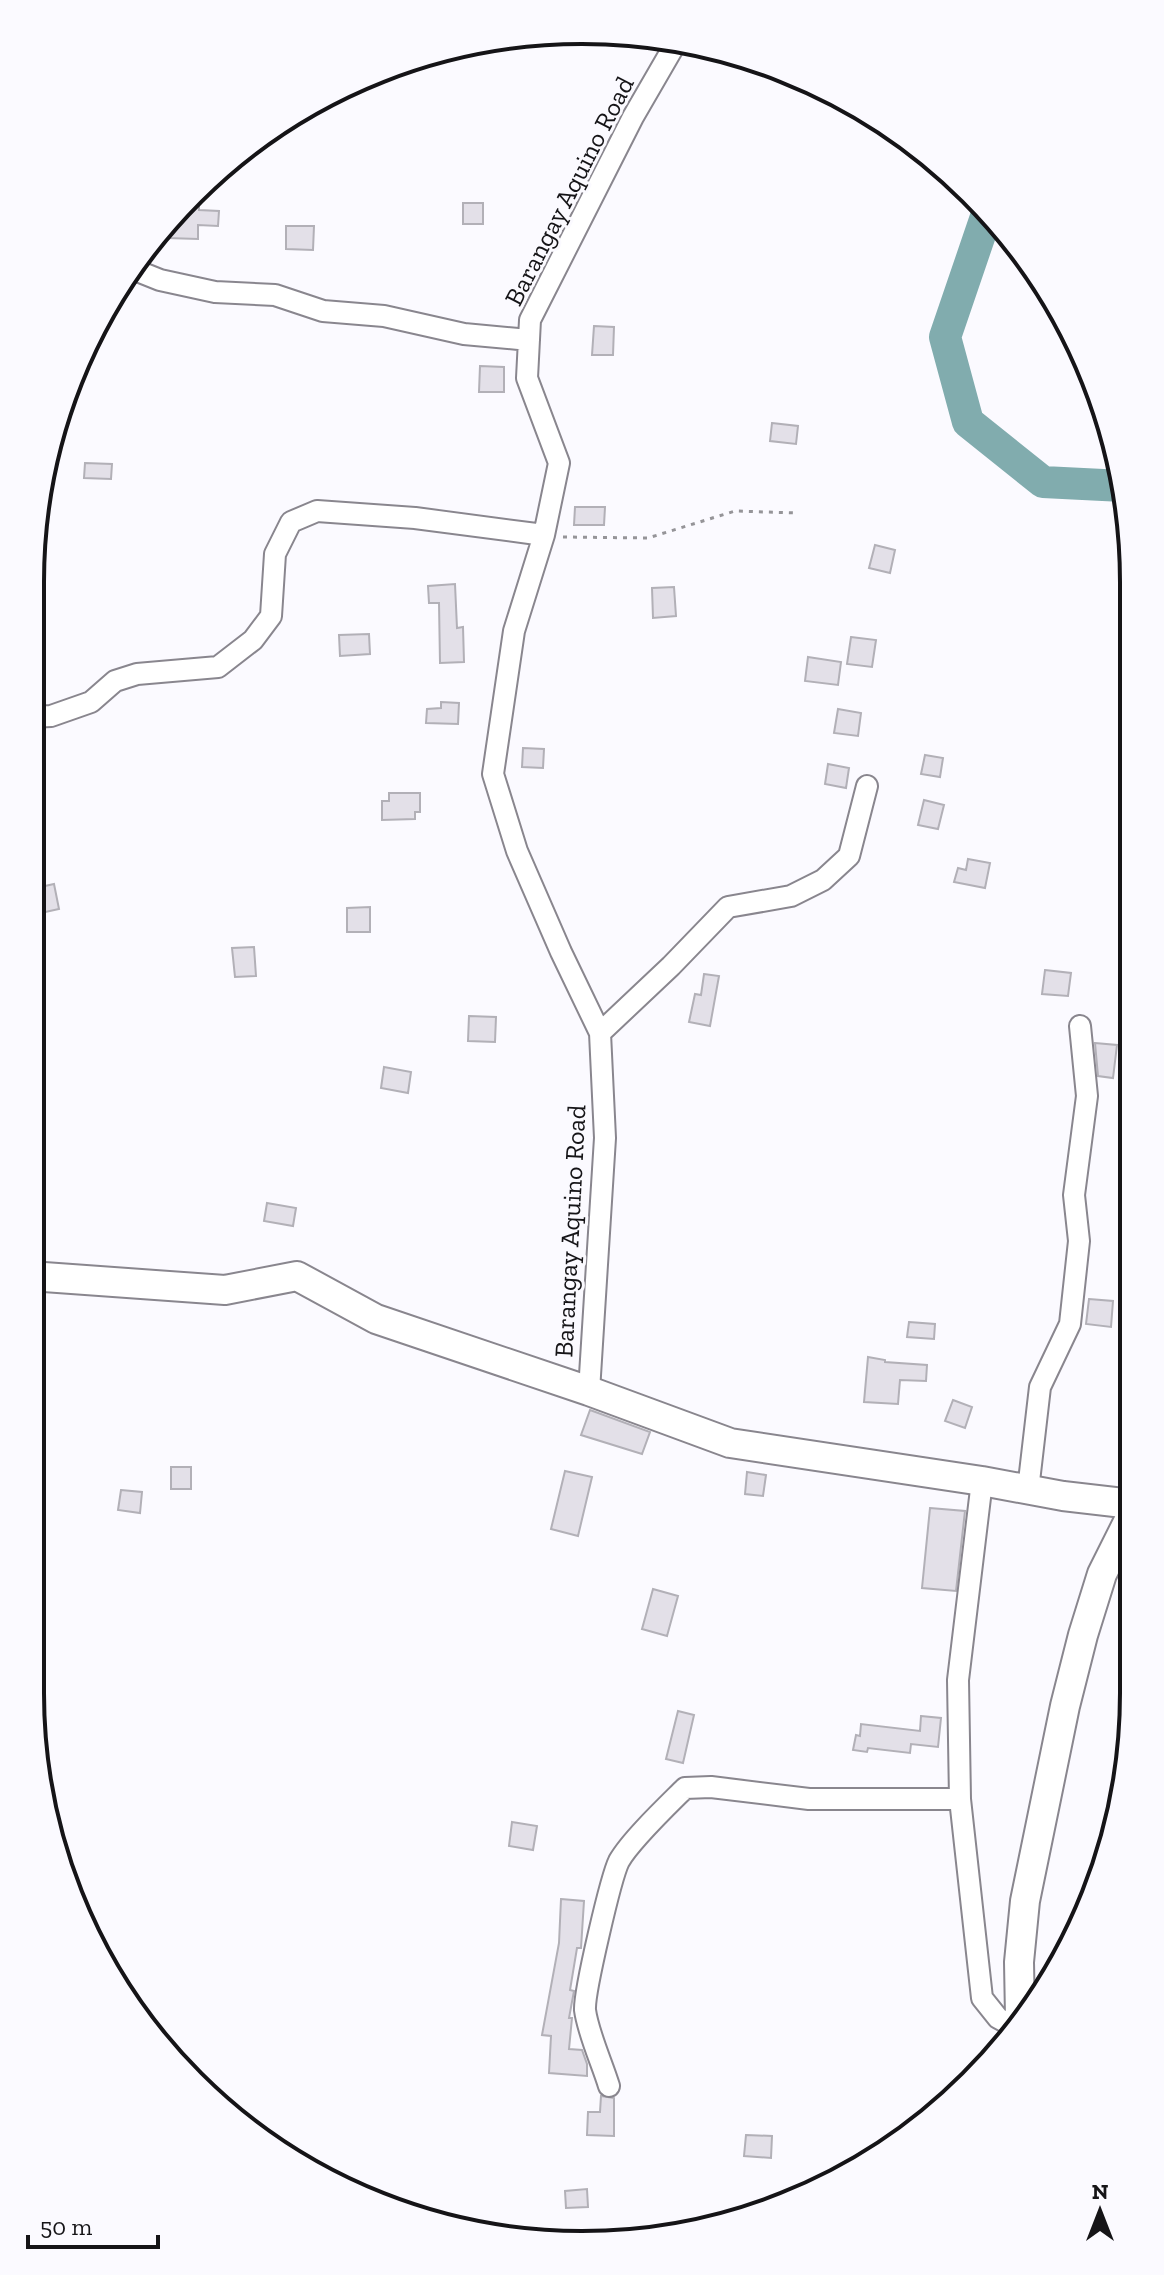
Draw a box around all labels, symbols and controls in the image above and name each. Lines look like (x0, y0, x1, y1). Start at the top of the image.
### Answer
street label: Barangay Aquino Road (497, 71, 641, 311)
street label: Barangay Aquino Road (547, 1104, 593, 1358)
north arrow (1060, 2171, 1140, 2251)
text: N (1092, 2178, 1109, 2205)
scale bar (28, 2199, 158, 2249)
text: 50 m (40, 2212, 93, 2241)

